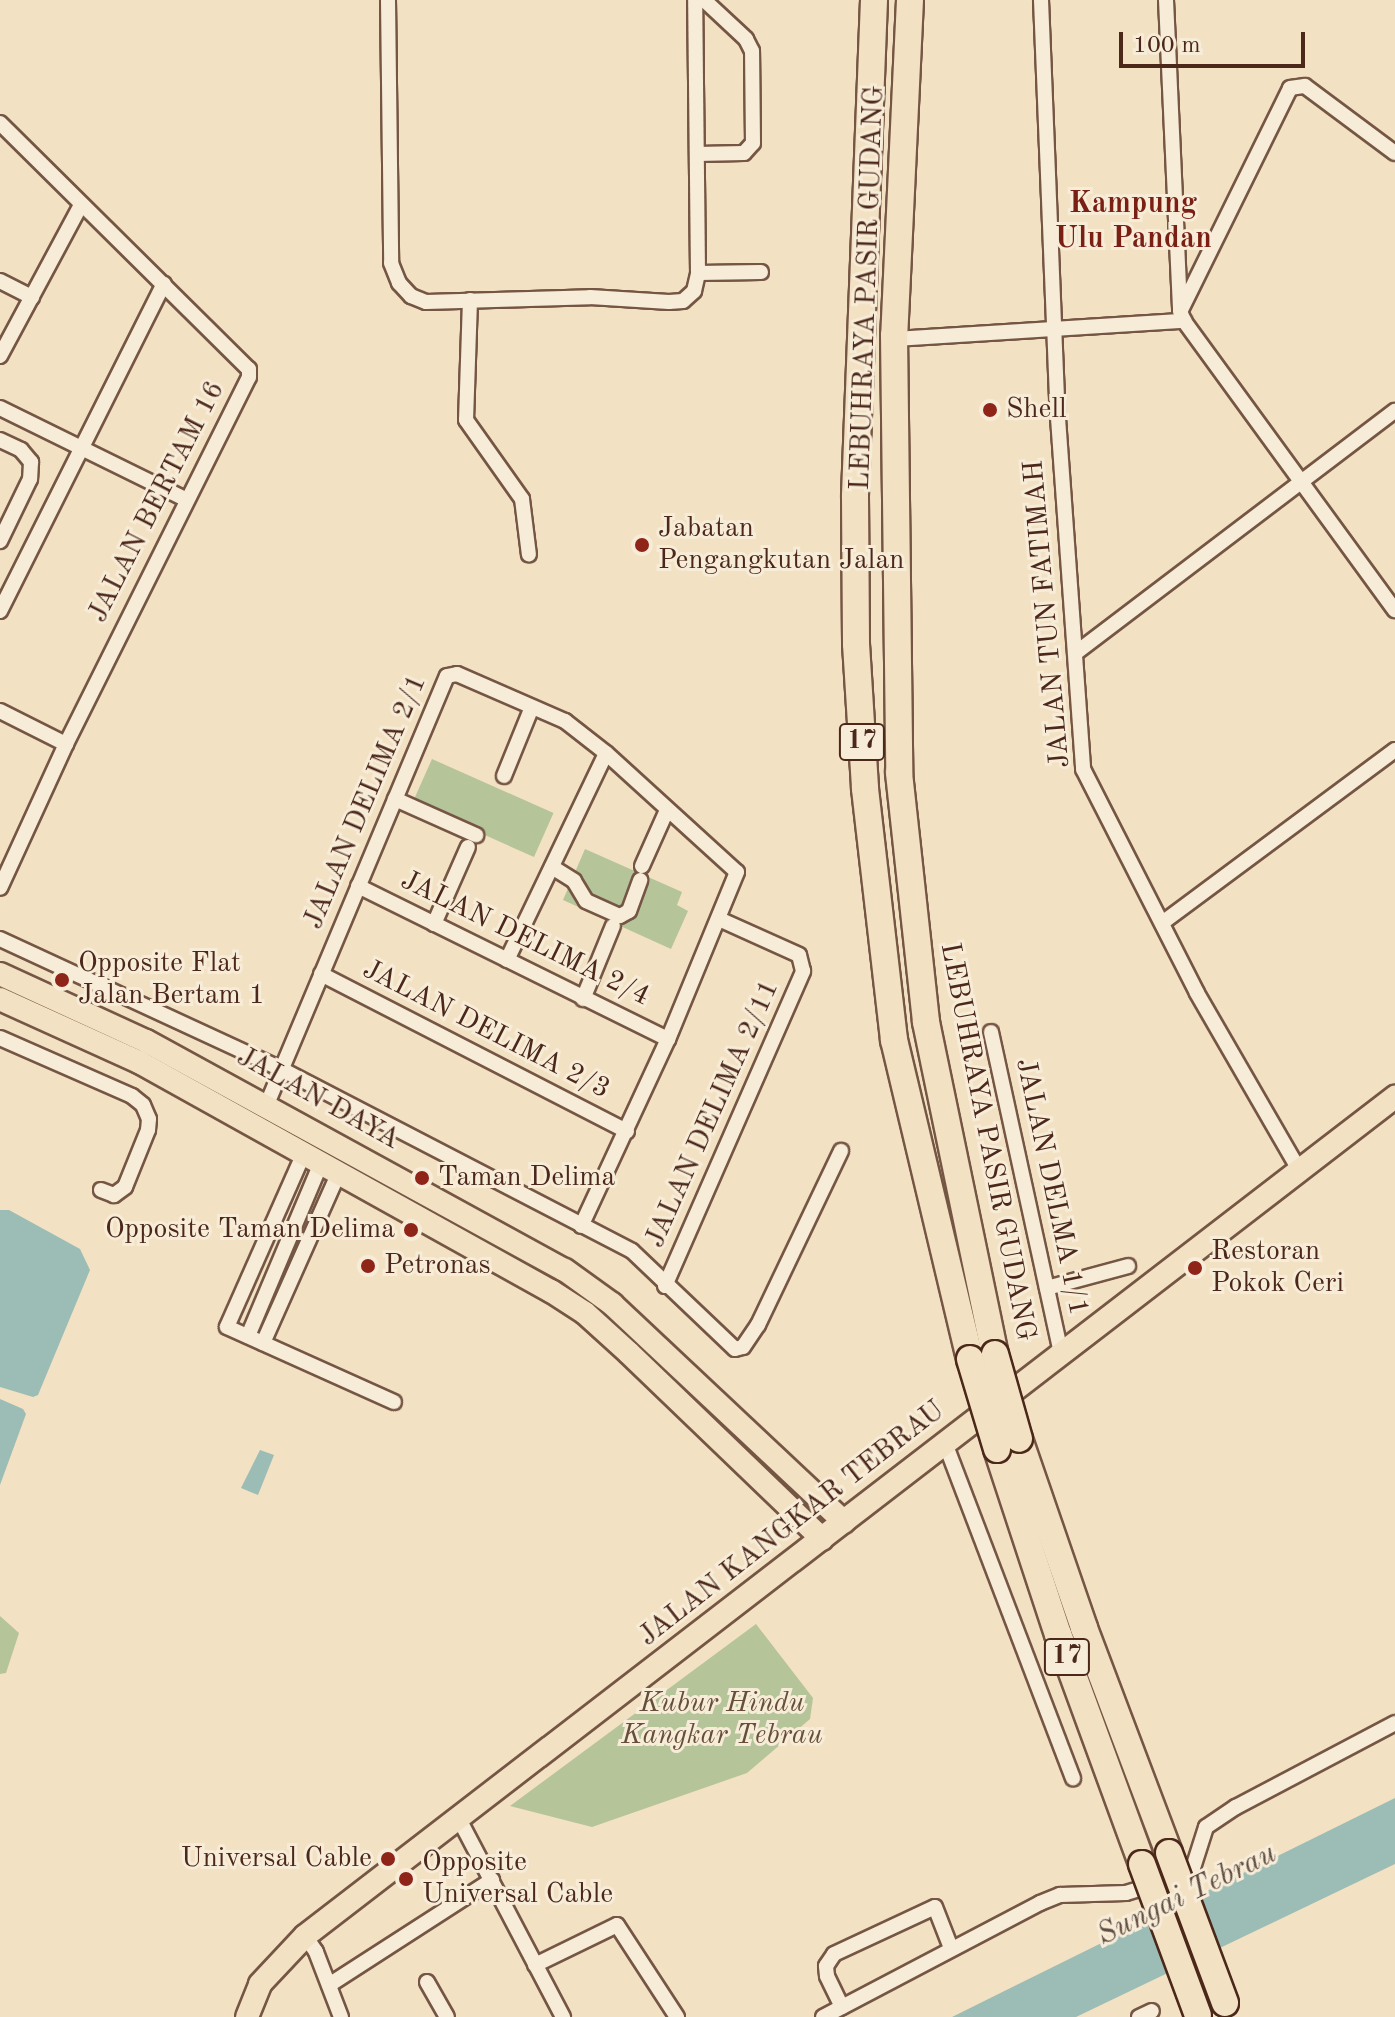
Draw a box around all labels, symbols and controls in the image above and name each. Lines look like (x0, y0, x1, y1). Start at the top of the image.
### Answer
scale bar (1123, 16, 1309, 66)
text: 100 m (1133, 34, 1201, 58)
street label: LEBUHRAYA PASIR GUDANG (844, 85, 892, 491)
district label: Kampung Ulu Pandan (1054, 186, 1212, 256)
street label: JALAN BERTAM 16 (82, 376, 232, 628)
place label: Shell (1006, 393, 1067, 427)
marker: Shell (981, 401, 999, 419)
street label: JALAN TUN FATIMAH (1018, 459, 1078, 769)
place label: Jabatan Pengangkutan Jalan (658, 512, 904, 578)
marker: Jabatan Pengangkutan Jalan (633, 536, 651, 554)
street label: JALAN DELIMA 2/1 (297, 670, 435, 934)
road number: 17 (838, 720, 886, 764)
street label: JALAN DELIMA 2/4 (395, 864, 655, 1014)
street label: LEBUHRAYA PASIR GUDANG (932, 940, 1042, 1344)
place label: Opposite Flat Jalan Bertam 1 (78, 947, 265, 1013)
street label: JALAN DELIMA 2/3 (357, 953, 615, 1107)
marker: Opposite Flat Jalan Bertam 1 (53, 971, 71, 989)
street label: JALAN DELIMA 2/11 (639, 975, 787, 1253)
street label: JALAN DAYA (231, 1040, 405, 1158)
street label: JALAN DELMA 1/1 (1007, 1055, 1095, 1319)
place label: Taman Delima (438, 1161, 615, 1195)
marker: Taman Delima (413, 1169, 431, 1187)
place label: Opposite Taman Delima (105, 1213, 395, 1247)
marker: Opposite Taman Delima (402, 1221, 420, 1239)
place label: Restoran Pokok Ceri (1211, 1235, 1344, 1301)
place label: Petronas (384, 1249, 491, 1283)
marker: Petronas (359, 1257, 377, 1275)
marker: Restoran Pokok Ceri (1186, 1259, 1204, 1277)
street label: JALAN KANGKAR TEBRAU (632, 1394, 952, 1654)
road number: 17 (1043, 1635, 1091, 1679)
park label: Kubur Hindu Kangkar Tebrau (621, 1687, 823, 1753)
water label: Sungai Tebrau (1091, 1836, 1283, 1954)
place label: Universal Cable (181, 1842, 372, 1876)
place label: Opposite Universal Cable (422, 1846, 613, 1912)
marker: Universal Cable (379, 1850, 397, 1868)
marker: Opposite Universal Cable (397, 1870, 415, 1888)

